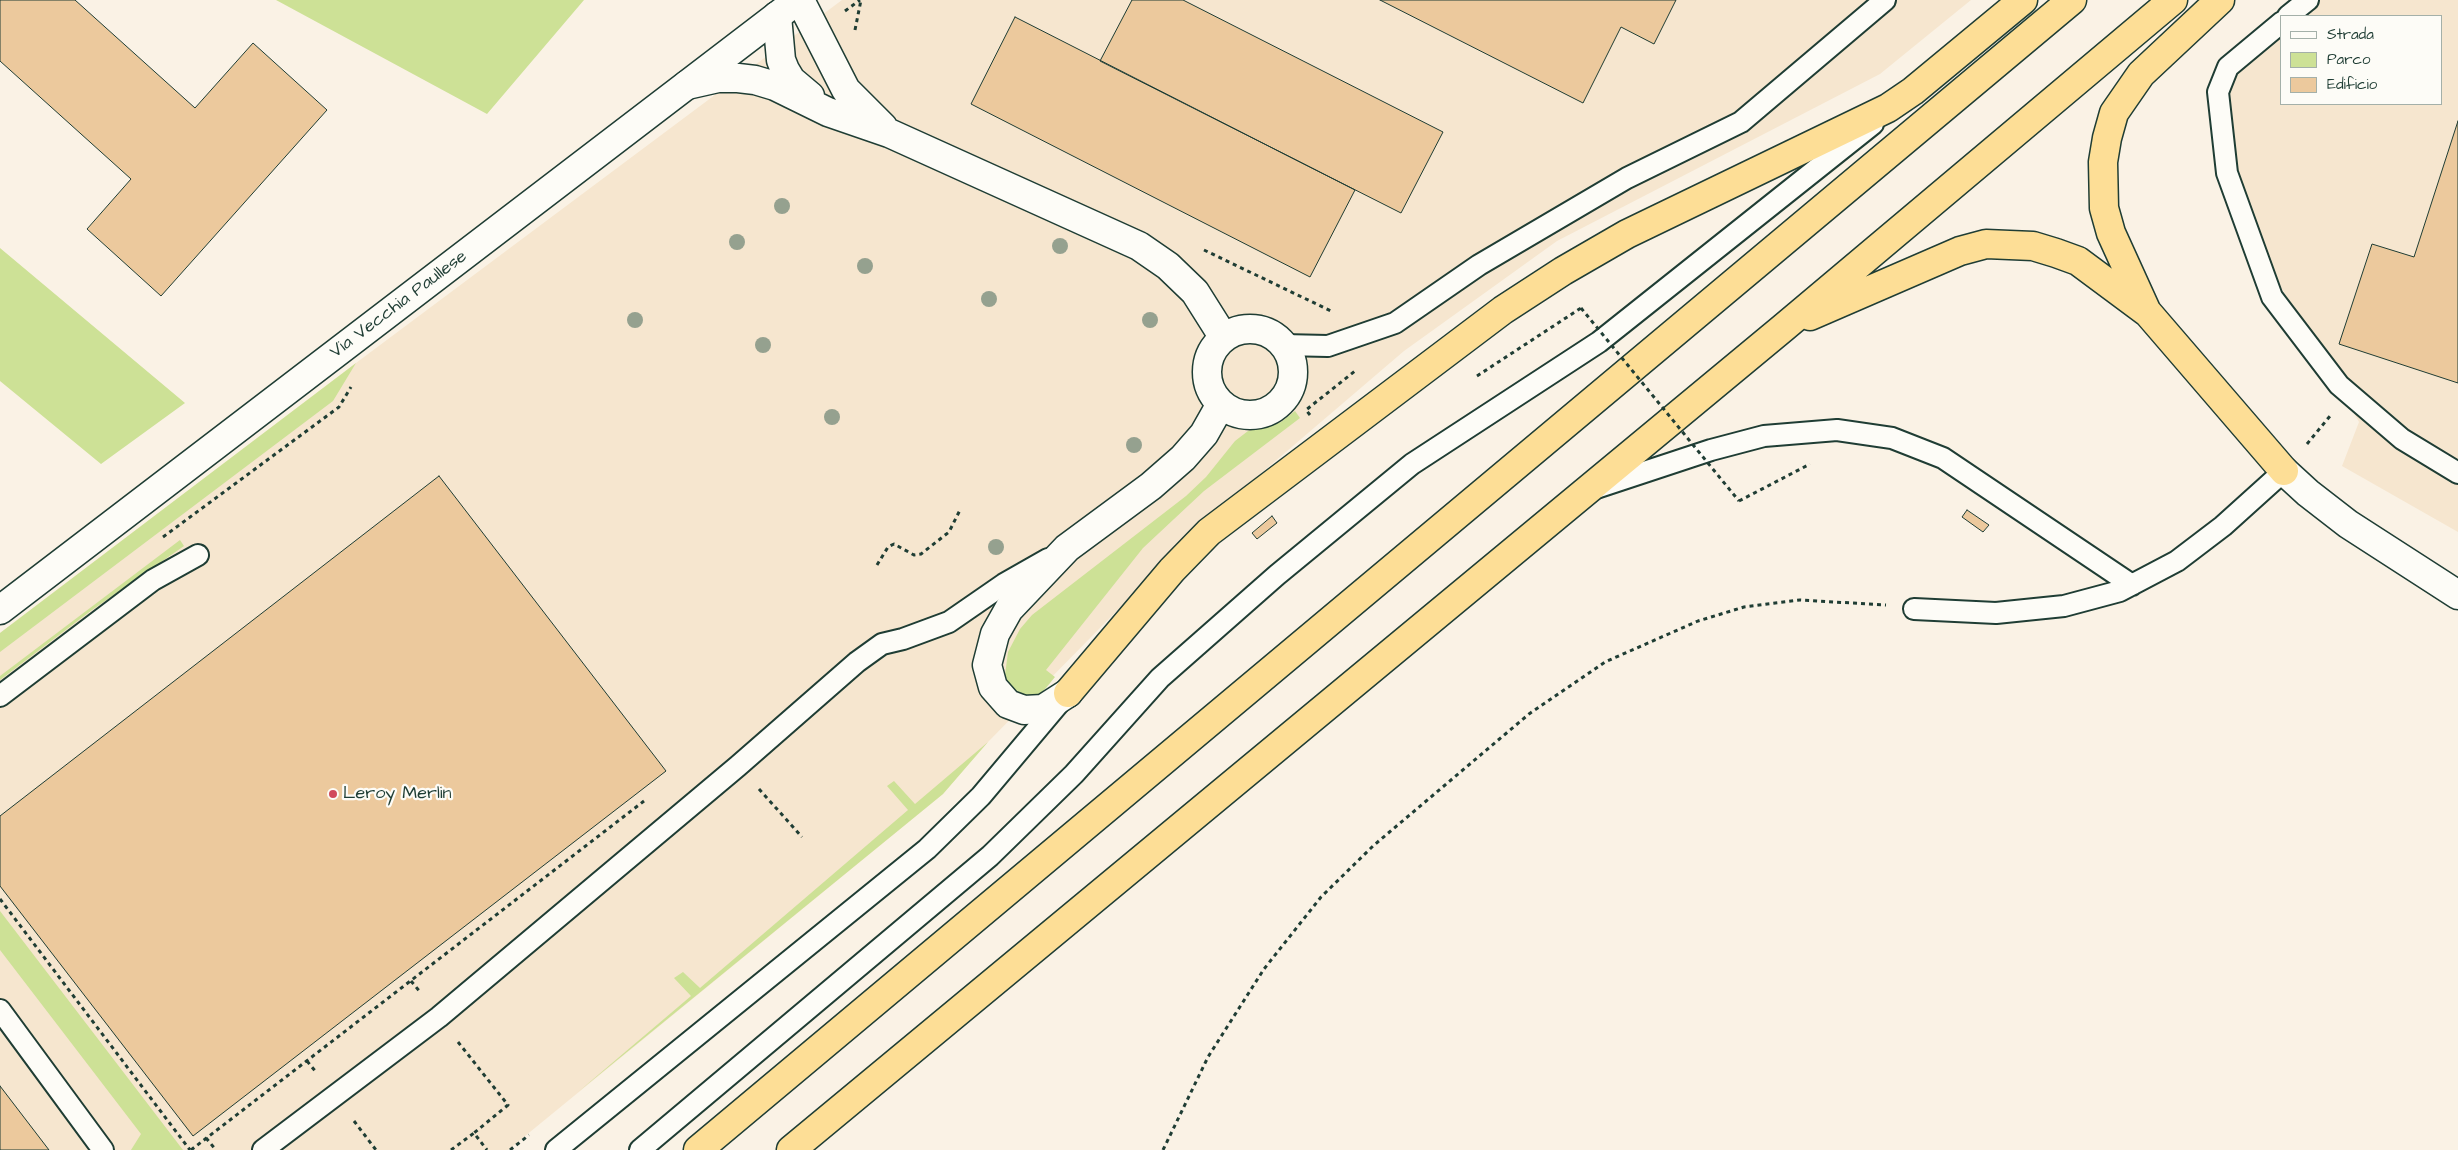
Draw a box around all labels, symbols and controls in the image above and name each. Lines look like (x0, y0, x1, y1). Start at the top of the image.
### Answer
legend (2280, 15, 2443, 105)
text: Strada (2327, 24, 2374, 45)
text: Parco (2327, 49, 2370, 70)
text: Edificio (2327, 74, 2377, 95)
street label: Via Vecchia Paullese (326, 246, 472, 364)
place label: Leroy Merlin (343, 783, 451, 805)
marker: Leroy Merlin (327, 788, 339, 800)

